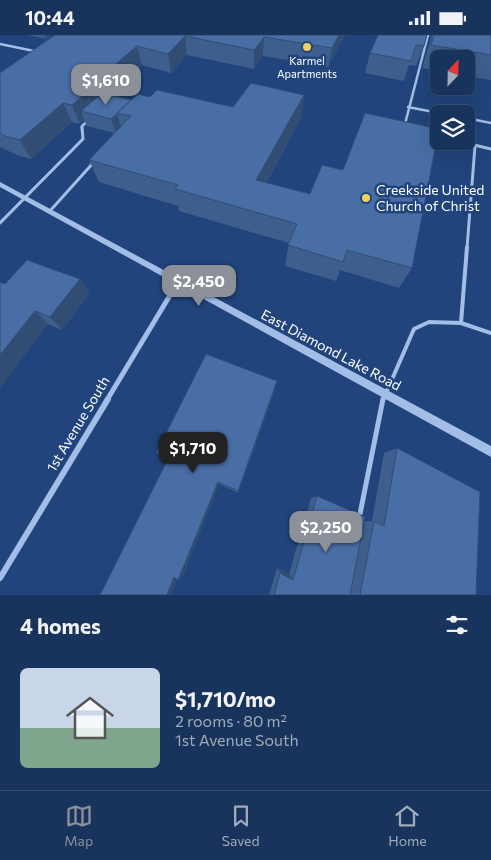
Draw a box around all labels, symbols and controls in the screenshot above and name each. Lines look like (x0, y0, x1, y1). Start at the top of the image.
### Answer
text: 10:44 (25, 6, 75, 29)
marker: Karmel Apartments (301, 41, 313, 53)
north arrow (430, 50, 475, 95)
map controls (430, 50, 475, 150)
place label: Karmel Apartments (277, 54, 337, 80)
pin: $1,610 (65, 63, 147, 106)
text: $1,610 (82, 70, 130, 89)
button: layers (430, 105, 475, 150)
place label: Creekside United Church of Christ (376, 181, 484, 214)
marker: Creekside United Church of Christ (360, 192, 372, 204)
pin: $2,450 (158, 265, 240, 307)
text: $2,450 (173, 271, 225, 290)
street label: East Diamond Lake Road (258, 305, 404, 394)
street label: 1st Avenue South (42, 373, 113, 475)
pin: $1,710 (152, 431, 234, 474)
text: $1,710 (170, 438, 216, 457)
pin: $2,250 (285, 511, 367, 553)
text: $2,250 (300, 517, 352, 536)
icon: filters (443, 611, 471, 639)
text: 4 homes (20, 613, 101, 638)
text: $1,710/mo (175, 686, 276, 711)
icon: home (60, 688, 120, 748)
text: 2 rooms · 80 m² (175, 711, 287, 730)
text: 1st Avenue South (175, 730, 299, 749)
tab: Map (64, 802, 93, 849)
tab: Saved (222, 802, 260, 849)
tab: Home (388, 802, 427, 849)

